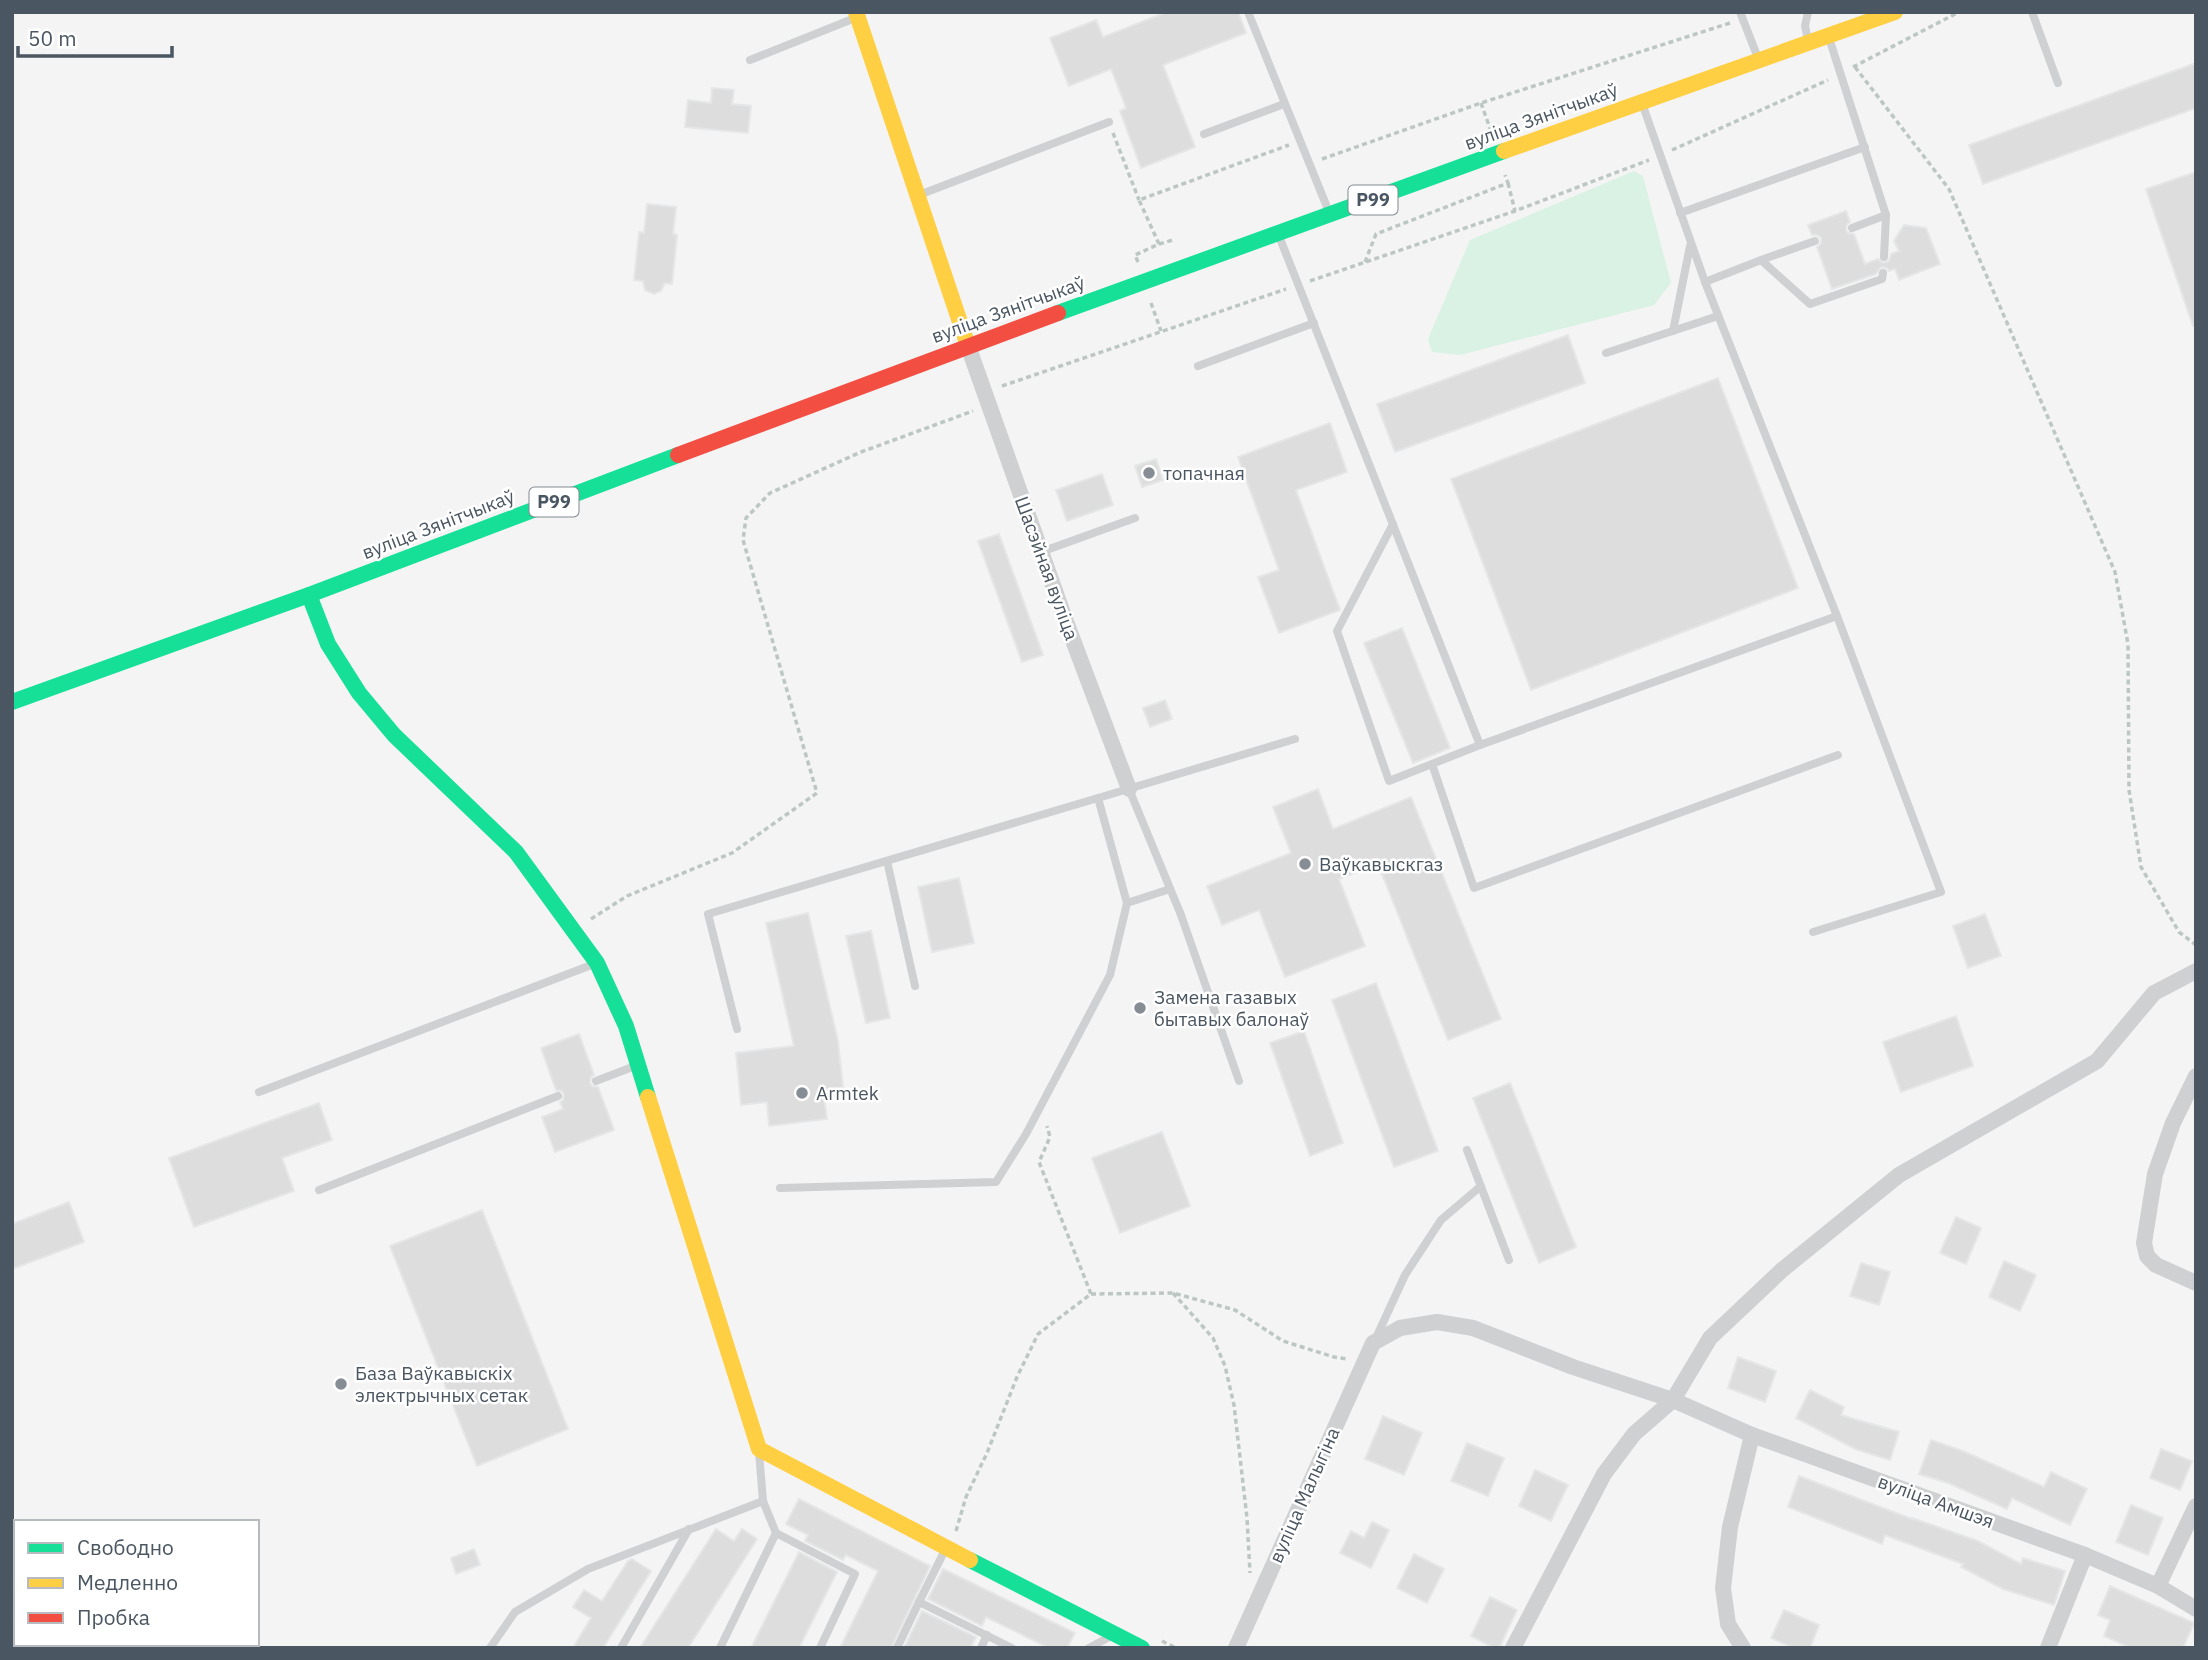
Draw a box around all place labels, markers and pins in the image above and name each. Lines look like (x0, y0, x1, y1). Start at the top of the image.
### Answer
place label: топачная (1163, 461, 1245, 485)
marker: топачная (1141, 465, 1157, 481)
place label: Ваўкавыскгаз (1319, 852, 1443, 876)
marker: Ваўкавыскгаз (1297, 856, 1313, 872)
place label: Замена газавых бытавых балонаў (1154, 985, 1309, 1031)
marker: Замена газавых бытавых балонаў (1132, 1000, 1148, 1016)
place label: Armtek (816, 1081, 879, 1105)
marker: Armtek (794, 1085, 810, 1101)
place label: База Ваўкавыскіх электрычных сетак (355, 1361, 528, 1407)
marker: База Ваўкавыскіх электрычных сетак (333, 1376, 349, 1392)

